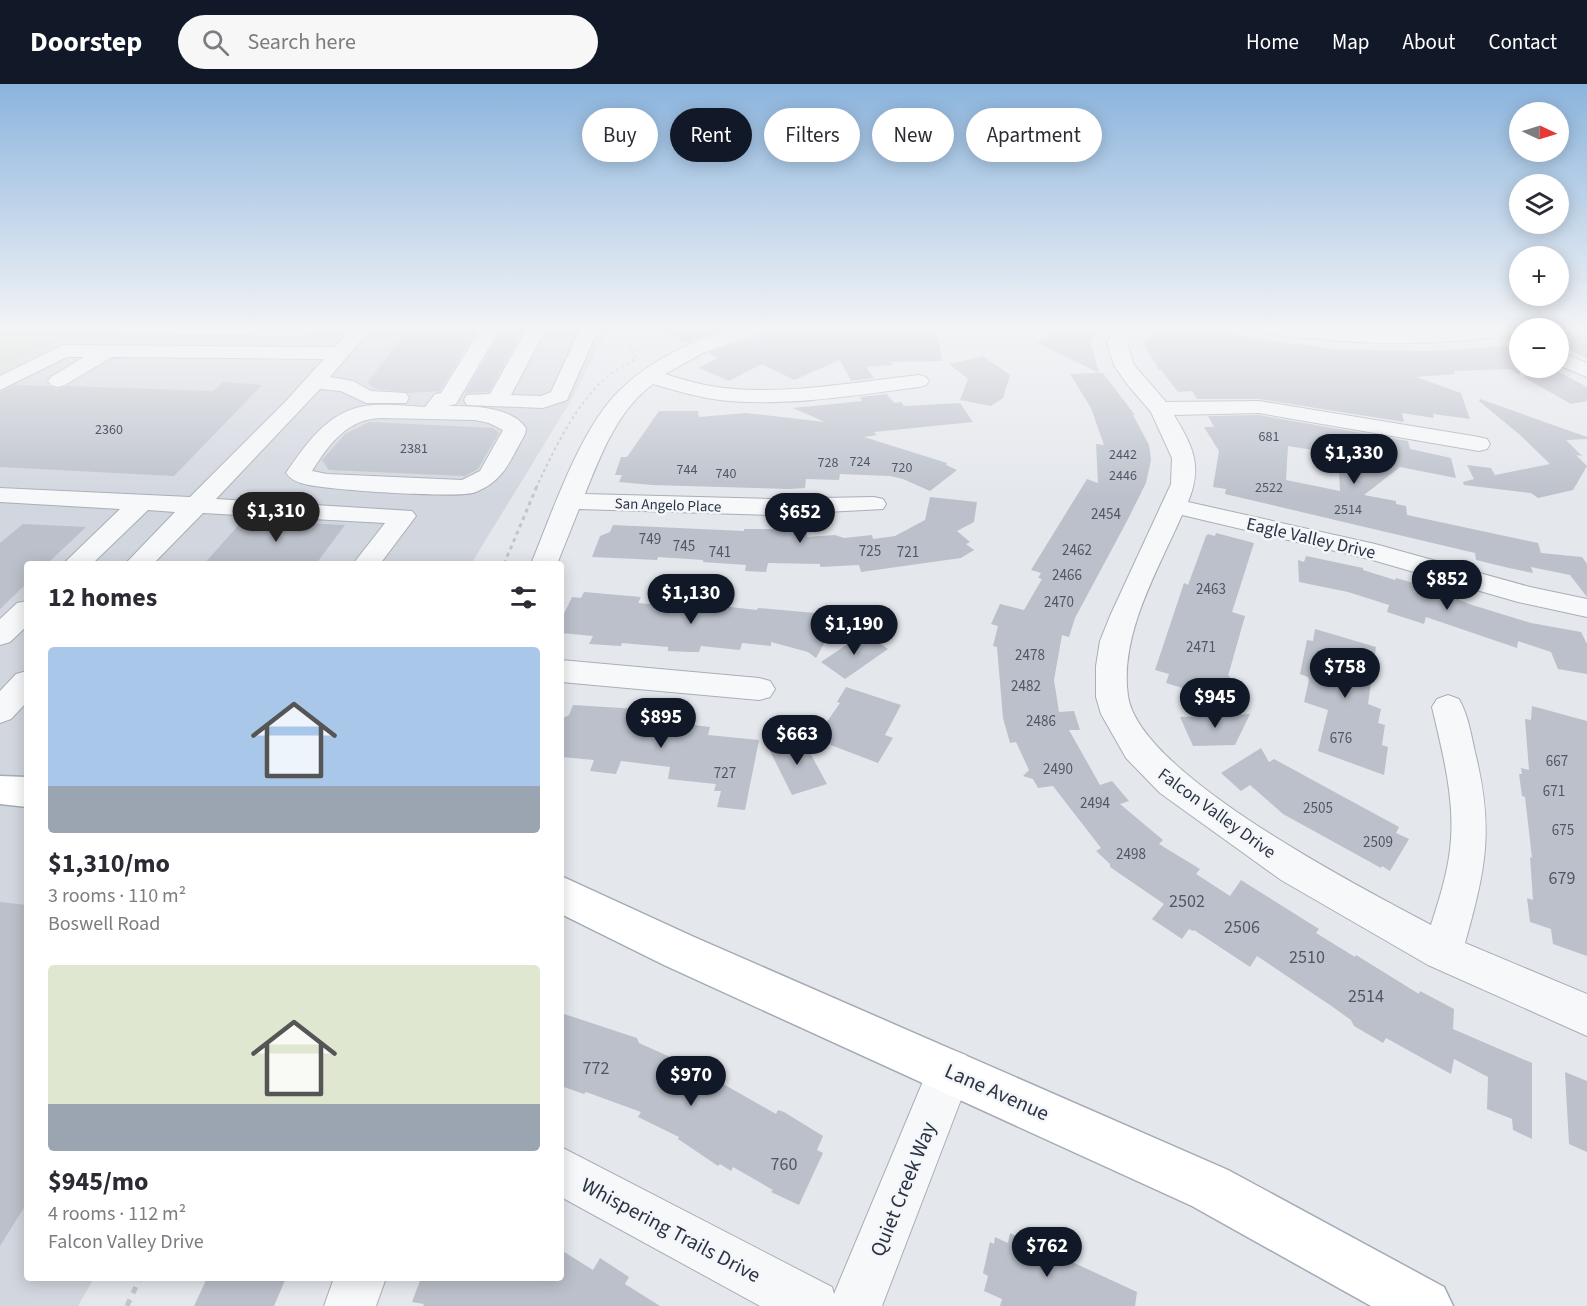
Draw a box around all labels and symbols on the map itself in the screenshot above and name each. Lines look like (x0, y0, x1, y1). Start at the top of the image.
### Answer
north arrow (1509, 102, 1569, 162)
house number: 2360 (95, 420, 123, 440)
house number: 681 (1259, 427, 1279, 447)
pin: $1,330 (1305, 434, 1403, 485)
house number: 2381 (400, 439, 428, 459)
house number: 2442 (1109, 445, 1137, 465)
house number: 724 (850, 452, 870, 472)
house number: 728 (818, 453, 838, 473)
house number: 720 (892, 458, 912, 478)
house number: 744 (677, 460, 697, 480)
house number: 740 (716, 464, 736, 484)
house number: 2446 (1109, 466, 1137, 486)
house number: 2522 (1255, 478, 1283, 498)
pin: $1,310 (227, 492, 325, 543)
street label: San Angelo Place (614, 493, 722, 518)
pin: $652 (764, 493, 836, 544)
house number: 2514 (1334, 500, 1362, 520)
house number: 2454 (1091, 504, 1121, 525)
street label: Eagle Valley Drive (1244, 511, 1378, 566)
house number: 749 (639, 529, 661, 550)
house number: 745 (673, 536, 695, 557)
house number: 2462 (1062, 540, 1092, 561)
house number: 725 (859, 541, 881, 562)
house number: 741 (709, 542, 731, 563)
house number: 721 (897, 542, 919, 563)
pin: $852 (1411, 560, 1483, 611)
house number: 2466 (1052, 565, 1082, 586)
pin: $1,130 (642, 574, 740, 625)
house number: 2463 (1196, 579, 1226, 600)
house number: 2470 (1044, 592, 1074, 613)
pin: $1,190 (805, 605, 903, 656)
house number: 2471 (1186, 637, 1216, 658)
house number: 2478 (1015, 645, 1045, 666)
pin: $758 (1309, 648, 1381, 699)
house number: 2482 (1011, 676, 1041, 697)
pin: $945 (1179, 678, 1251, 729)
pin: $895 (625, 698, 697, 749)
house number: 2486 (1026, 711, 1056, 732)
pin: $663 (761, 715, 833, 766)
house number: 676 (1330, 728, 1352, 749)
house number: 667 (1546, 751, 1568, 772)
house number: 2490 (1043, 759, 1073, 780)
street label: Falcon Valley Drive (1153, 762, 1281, 865)
house number: 727 (714, 763, 736, 784)
house number: 671 (1543, 781, 1565, 802)
house number: 2494 (1080, 793, 1110, 814)
house number: 2505 (1303, 798, 1333, 819)
house number: 675 (1552, 820, 1574, 841)
house number: 2509 (1363, 832, 1393, 853)
house number: 2498 (1116, 844, 1146, 865)
house number: 679 (1549, 866, 1575, 891)
house number: 2502 (1169, 889, 1205, 914)
house number: 2506 (1224, 915, 1260, 940)
house number: 2510 (1289, 945, 1325, 970)
house number: 2514 (1348, 984, 1384, 1009)
house number: 772 (583, 1056, 609, 1081)
pin: $970 (655, 1056, 727, 1107)
street label: Lane Avenue (940, 1056, 1054, 1128)
street label: Quiet Creek Way (862, 1117, 944, 1261)
house number: 760 (771, 1152, 797, 1177)
street label: Whispering Trails Drive (576, 1170, 766, 1290)
pin: $762 (1011, 1227, 1083, 1278)

